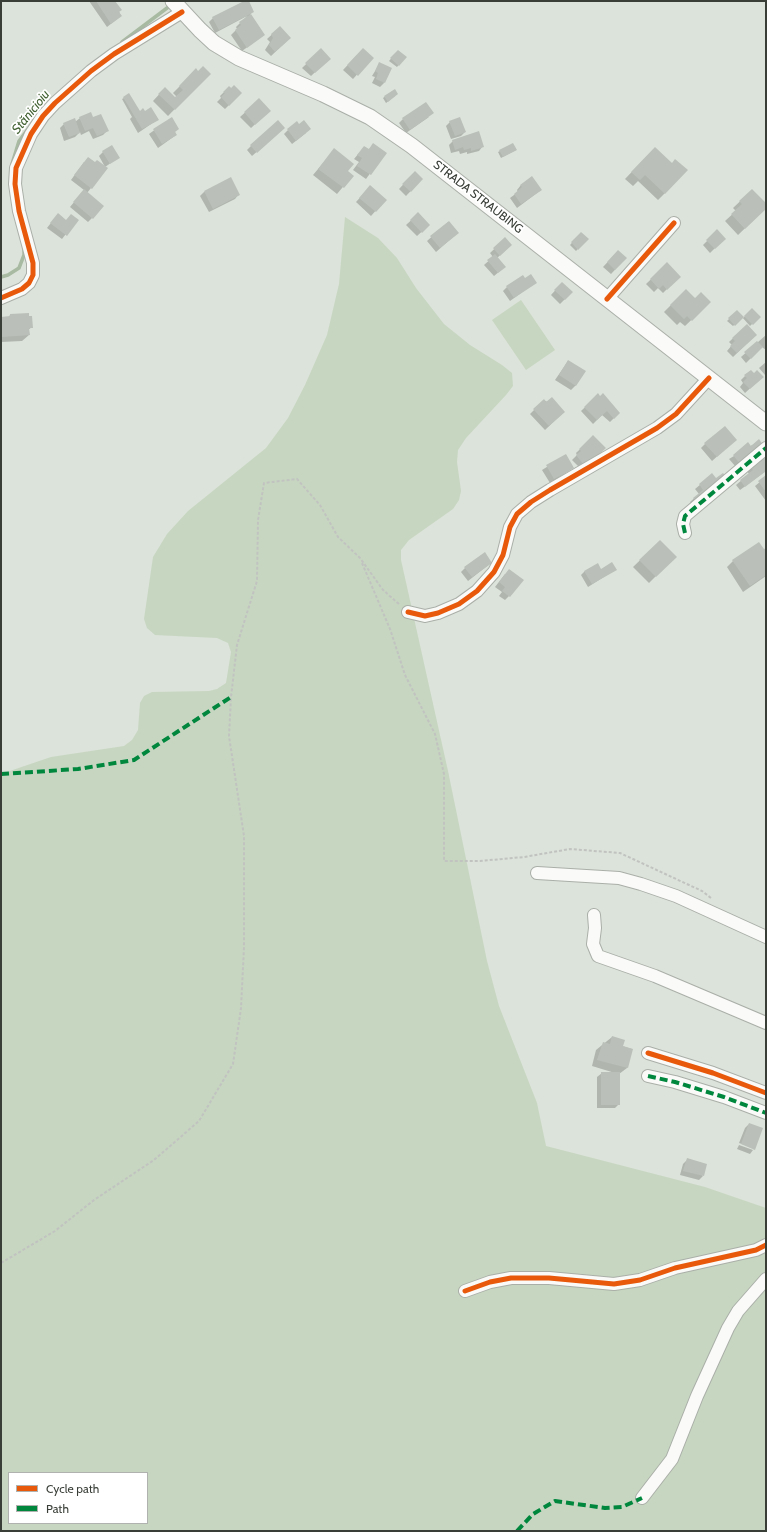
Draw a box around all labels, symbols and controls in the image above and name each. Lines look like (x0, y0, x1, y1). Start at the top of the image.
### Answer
water label: Stănicioiu (9, 87, 53, 137)
street label: STRADA STRAUBING (430, 157, 526, 237)
legend (8, 1472, 148, 1524)
text: Cycle path (46, 1481, 99, 1496)
text: Path (46, 1501, 69, 1516)

